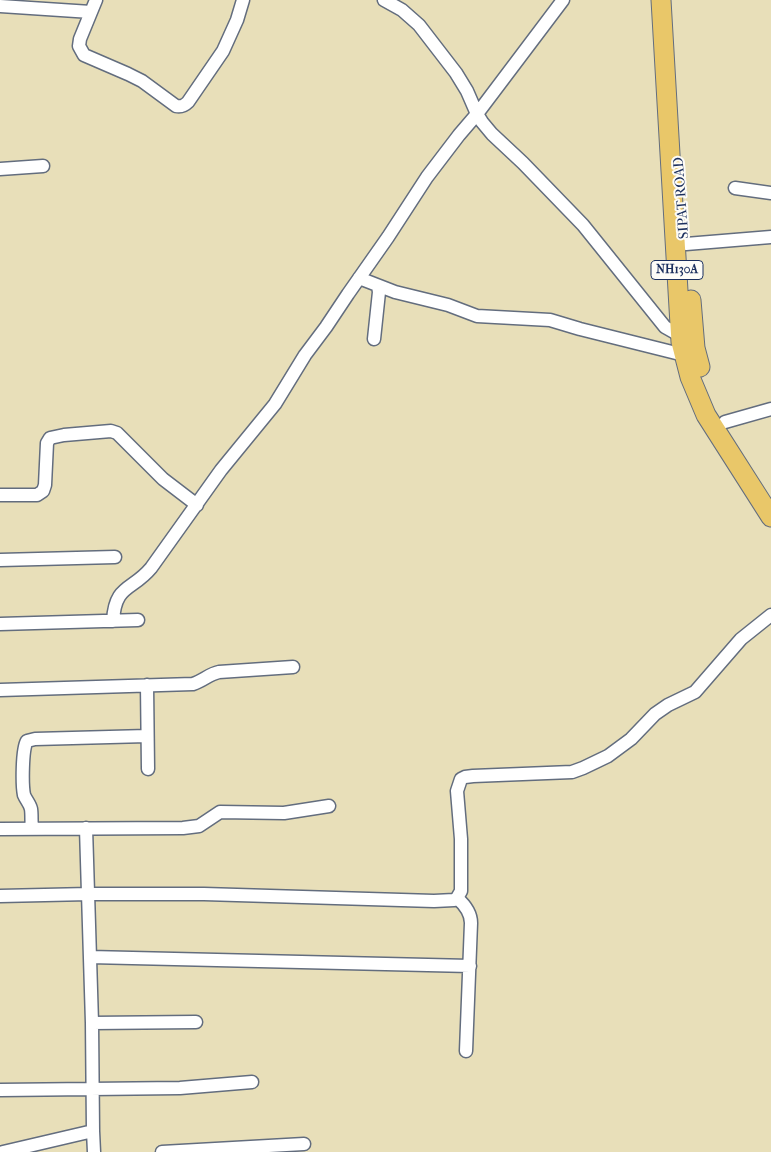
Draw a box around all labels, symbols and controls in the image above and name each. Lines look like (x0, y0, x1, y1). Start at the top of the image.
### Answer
street label: SIPAT ROAD (671, 156, 693, 240)
road number: NH130A (651, 260, 703, 280)

